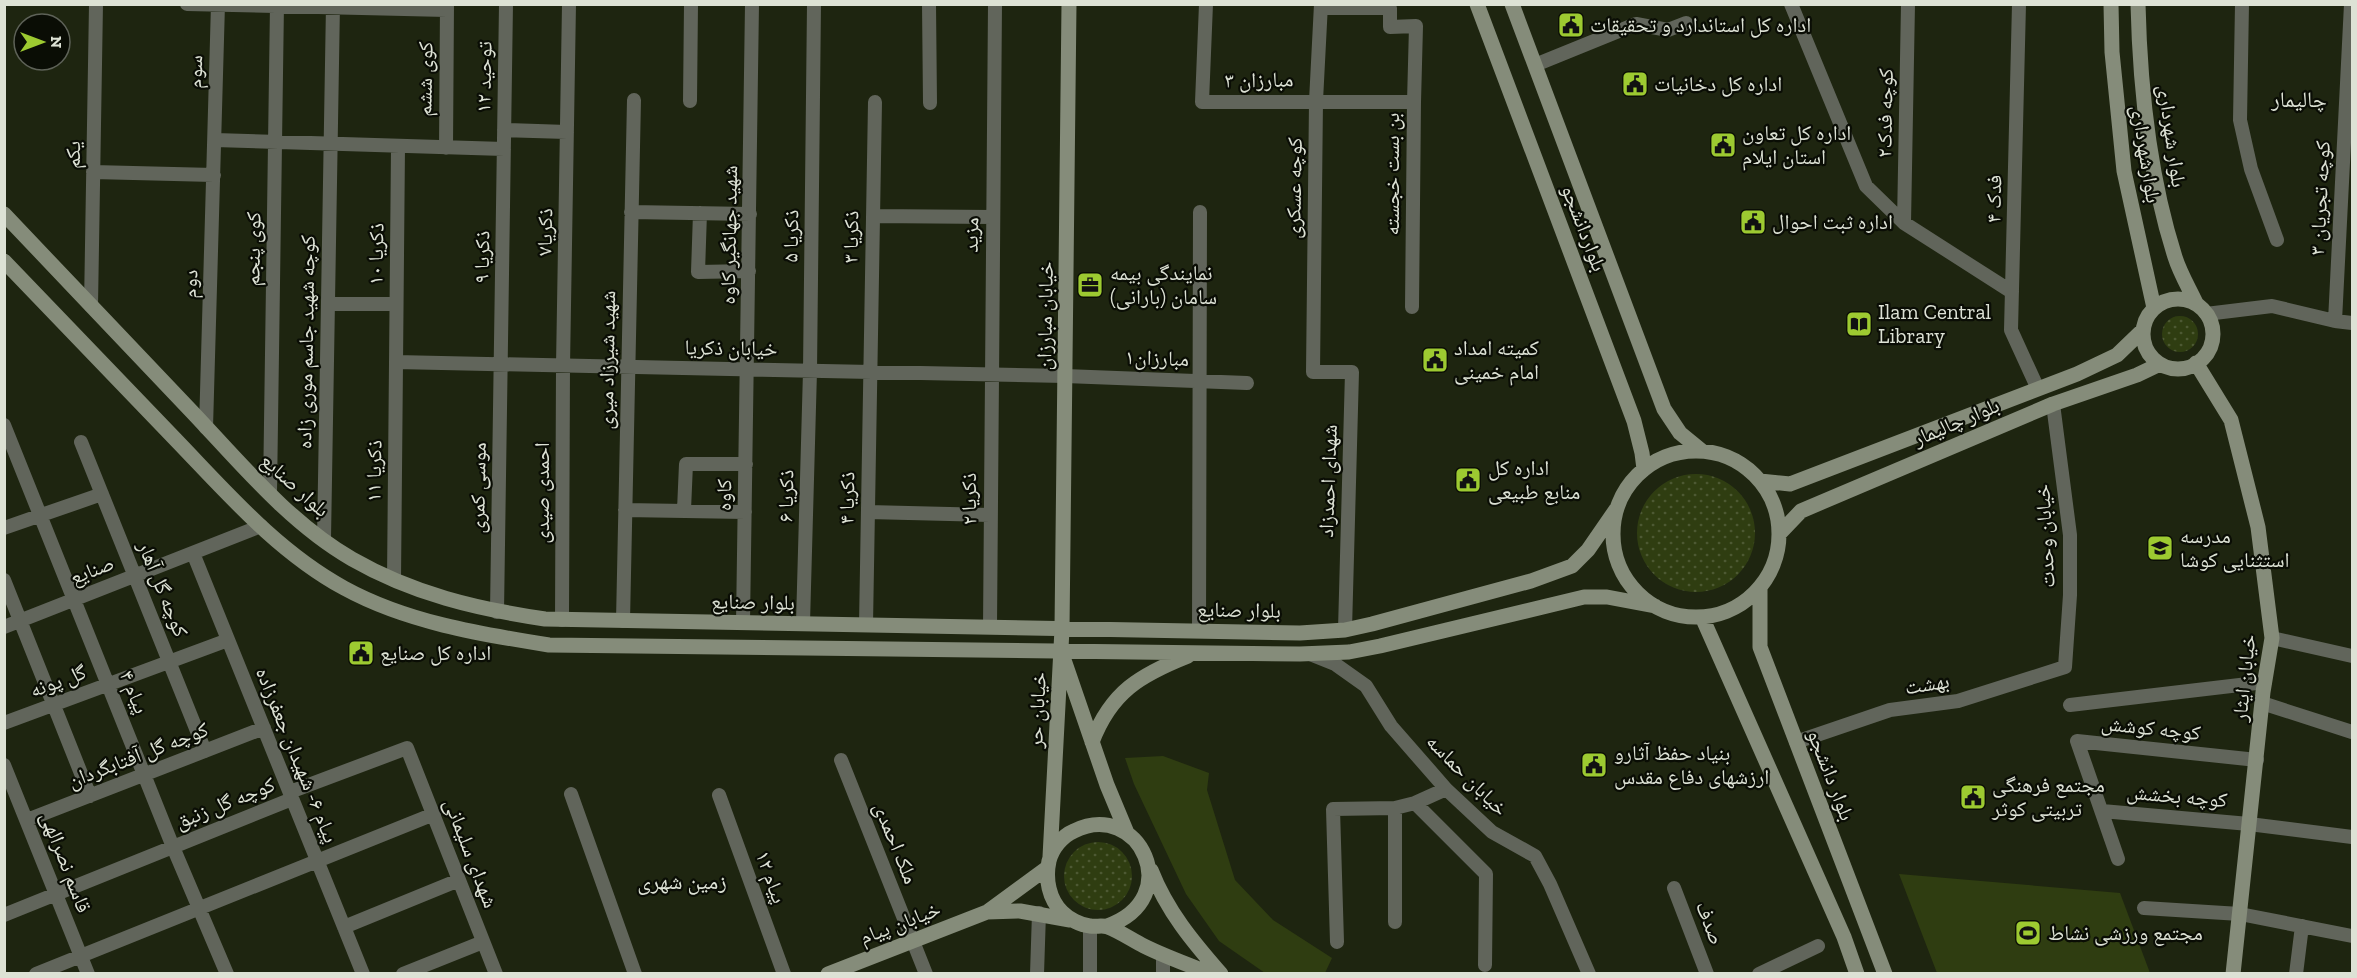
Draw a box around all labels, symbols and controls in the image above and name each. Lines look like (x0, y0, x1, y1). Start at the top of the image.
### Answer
public building icon: اداره کل استاندارد و تحقیقات (1556, 10, 1586, 40)
north arrow (12, 12, 72, 72)
place label: اداره کل استاندارد و تحقیقات (1590, 12, 1811, 38)
text: N (47, 36, 66, 48)
street label: کوی ششم (411, 41, 440, 117)
street label: توحید ۱۲ (470, 41, 497, 113)
street label: سوم (182, 55, 209, 89)
street label: مبارزان ۳ (1224, 66, 1294, 93)
street label: کوچه فدک۲ (1871, 68, 1898, 158)
public building icon: اداره کل دخانیات (1620, 69, 1650, 99)
place label: اداره کل دخانیات (1654, 71, 1782, 97)
street label: بلوار شهرداری (2153, 83, 2192, 189)
district label: چالیمار (2270, 86, 2327, 113)
street label: بلوارشهرداری (2126, 103, 2167, 205)
street label: بن بست خجسته (1379, 113, 1405, 235)
place label: اداره کل تعاون استان ایلام (1742, 120, 1851, 171)
public building icon: اداره کل تعاون استان ایلام (1708, 130, 1738, 160)
street label: کوچه عسکری (1280, 137, 1307, 239)
street label: کوچه تجریان ۳ (2304, 140, 2335, 256)
street label: یکم (60, 141, 87, 169)
street label: شهید جهانگیر کاوه (715, 165, 742, 305)
street label: فدک ۴ (1981, 175, 2006, 223)
street label: بلواردانشجو (1556, 181, 1612, 275)
public building icon: اداره ثبت احوال (1738, 207, 1768, 237)
street label: ذکریا۷ (532, 208, 557, 256)
street label: ذکریا ۵ (778, 209, 803, 263)
place label: اداره ثبت احوال (1772, 209, 1893, 234)
street label: ذکریا ۳ (838, 210, 863, 264)
street label: کوی پنجم (239, 211, 268, 287)
street label: مزید (958, 217, 983, 253)
street label: ذکریا ۱۰ (362, 223, 389, 285)
street label: ذکریا ۹ (469, 230, 494, 284)
street label: کوچه شهید جاسم موری زاده (291, 234, 322, 449)
place label: نمایندگی بیمه سامان (بارانی) (1110, 260, 1217, 310)
street label: خیابان مبارزان (1031, 261, 1058, 371)
street label: دوم (177, 269, 204, 299)
office icon: نمایندگی بیمه سامان (بارانی) (1075, 270, 1105, 300)
street label: شهید شیرزاد میری (593, 290, 620, 430)
place label: Ilam Central Library (1878, 299, 1992, 348)
library icon: Ilam Central Library (1844, 309, 1874, 339)
street label: خیابان ذکریا (684, 334, 778, 361)
place label: کمیته امداد امام خمینی (1454, 335, 1539, 386)
street label: مبارزان۱ (1125, 344, 1189, 371)
public building icon: کمیته امداد امام خمینی (1420, 345, 1450, 375)
street label: بلوار چالیمار (1908, 392, 2003, 451)
street label: شهدای احمدزاد (1313, 424, 1342, 538)
street label: ذکریا ۱۱ (360, 440, 387, 502)
street label: موسی کمری (464, 442, 492, 534)
street label: احمدی صیدی (529, 442, 554, 544)
street label: بلوار صنایع (255, 447, 335, 523)
place label: اداره کل منابع طبیعی (1488, 455, 1580, 505)
public building icon: اداره کل منابع طبیعی (1453, 465, 1483, 495)
street label: ذکریا ۶ (773, 469, 798, 523)
street label: ذکریا ۴ (834, 471, 859, 525)
street label: ذکریا ۲ (956, 473, 981, 525)
street label: کاوه (711, 478, 736, 511)
street label: خیابان وحدت (2029, 484, 2060, 588)
place label: مدرسه استثنایی کوشا (2180, 523, 2289, 573)
school or university icon: مدرسه استثنایی کوشا (2145, 533, 2175, 563)
street label: کوچه گل آهار (132, 536, 194, 641)
street label: صنایع (66, 550, 118, 590)
street label: بلوار صنایع (711, 588, 795, 616)
street label: بلوار صنایع (1197, 596, 1281, 624)
street label: خیابان ایثار (2226, 633, 2261, 724)
public building icon: اداره کل صنایع (346, 638, 376, 668)
place label: اداره کل صنایع (380, 640, 491, 666)
street label: گل پونه (26, 659, 90, 703)
street label: پیام ۶- شهیدان جعفرزاده (249, 663, 344, 847)
street label: پیام ۴ (113, 666, 154, 718)
street label: بهشت (1903, 668, 1951, 699)
street label: خیابان حر (1022, 671, 1051, 750)
street label: کوچه کوشش (2100, 710, 2202, 746)
street label: کوچه گل آفتابگردان (64, 716, 212, 794)
street label: بلوار دانشجو (1803, 726, 1860, 824)
street label: خیابان حماسه (1421, 729, 1513, 821)
place label: بنیاد حفظ آثارو ارزشهای دفاع مقدس (1614, 740, 1769, 790)
public building icon: بنیاد حفظ آثارو ارزشهای دفاع مقدس (1579, 750, 1609, 780)
street label: کوچه گل زنبق (171, 771, 279, 835)
place label: مجتمع فرهنگی تربیتی کوثر (1991, 772, 2105, 822)
street label: کوچه بخشش (2125, 779, 2229, 813)
public building icon: مجتمع فرهنگی تربیتی کوثر (1958, 782, 1988, 812)
street label: شهدای سلیمانی (438, 795, 504, 911)
street label: ملک احمدی (869, 798, 924, 887)
street label: قاسم نصرالهی (34, 808, 97, 917)
street label: پیام ۱۲ (749, 847, 792, 907)
district label: زمین شهری (637, 868, 727, 895)
street label: خیابان پیام (856, 896, 945, 951)
street label: صدف (1691, 898, 1730, 948)
sports icon: مجتمع ورزشی نشاط (2013, 918, 2043, 948)
place label: مجتمع ورزشی نشاط (2048, 920, 2203, 946)

